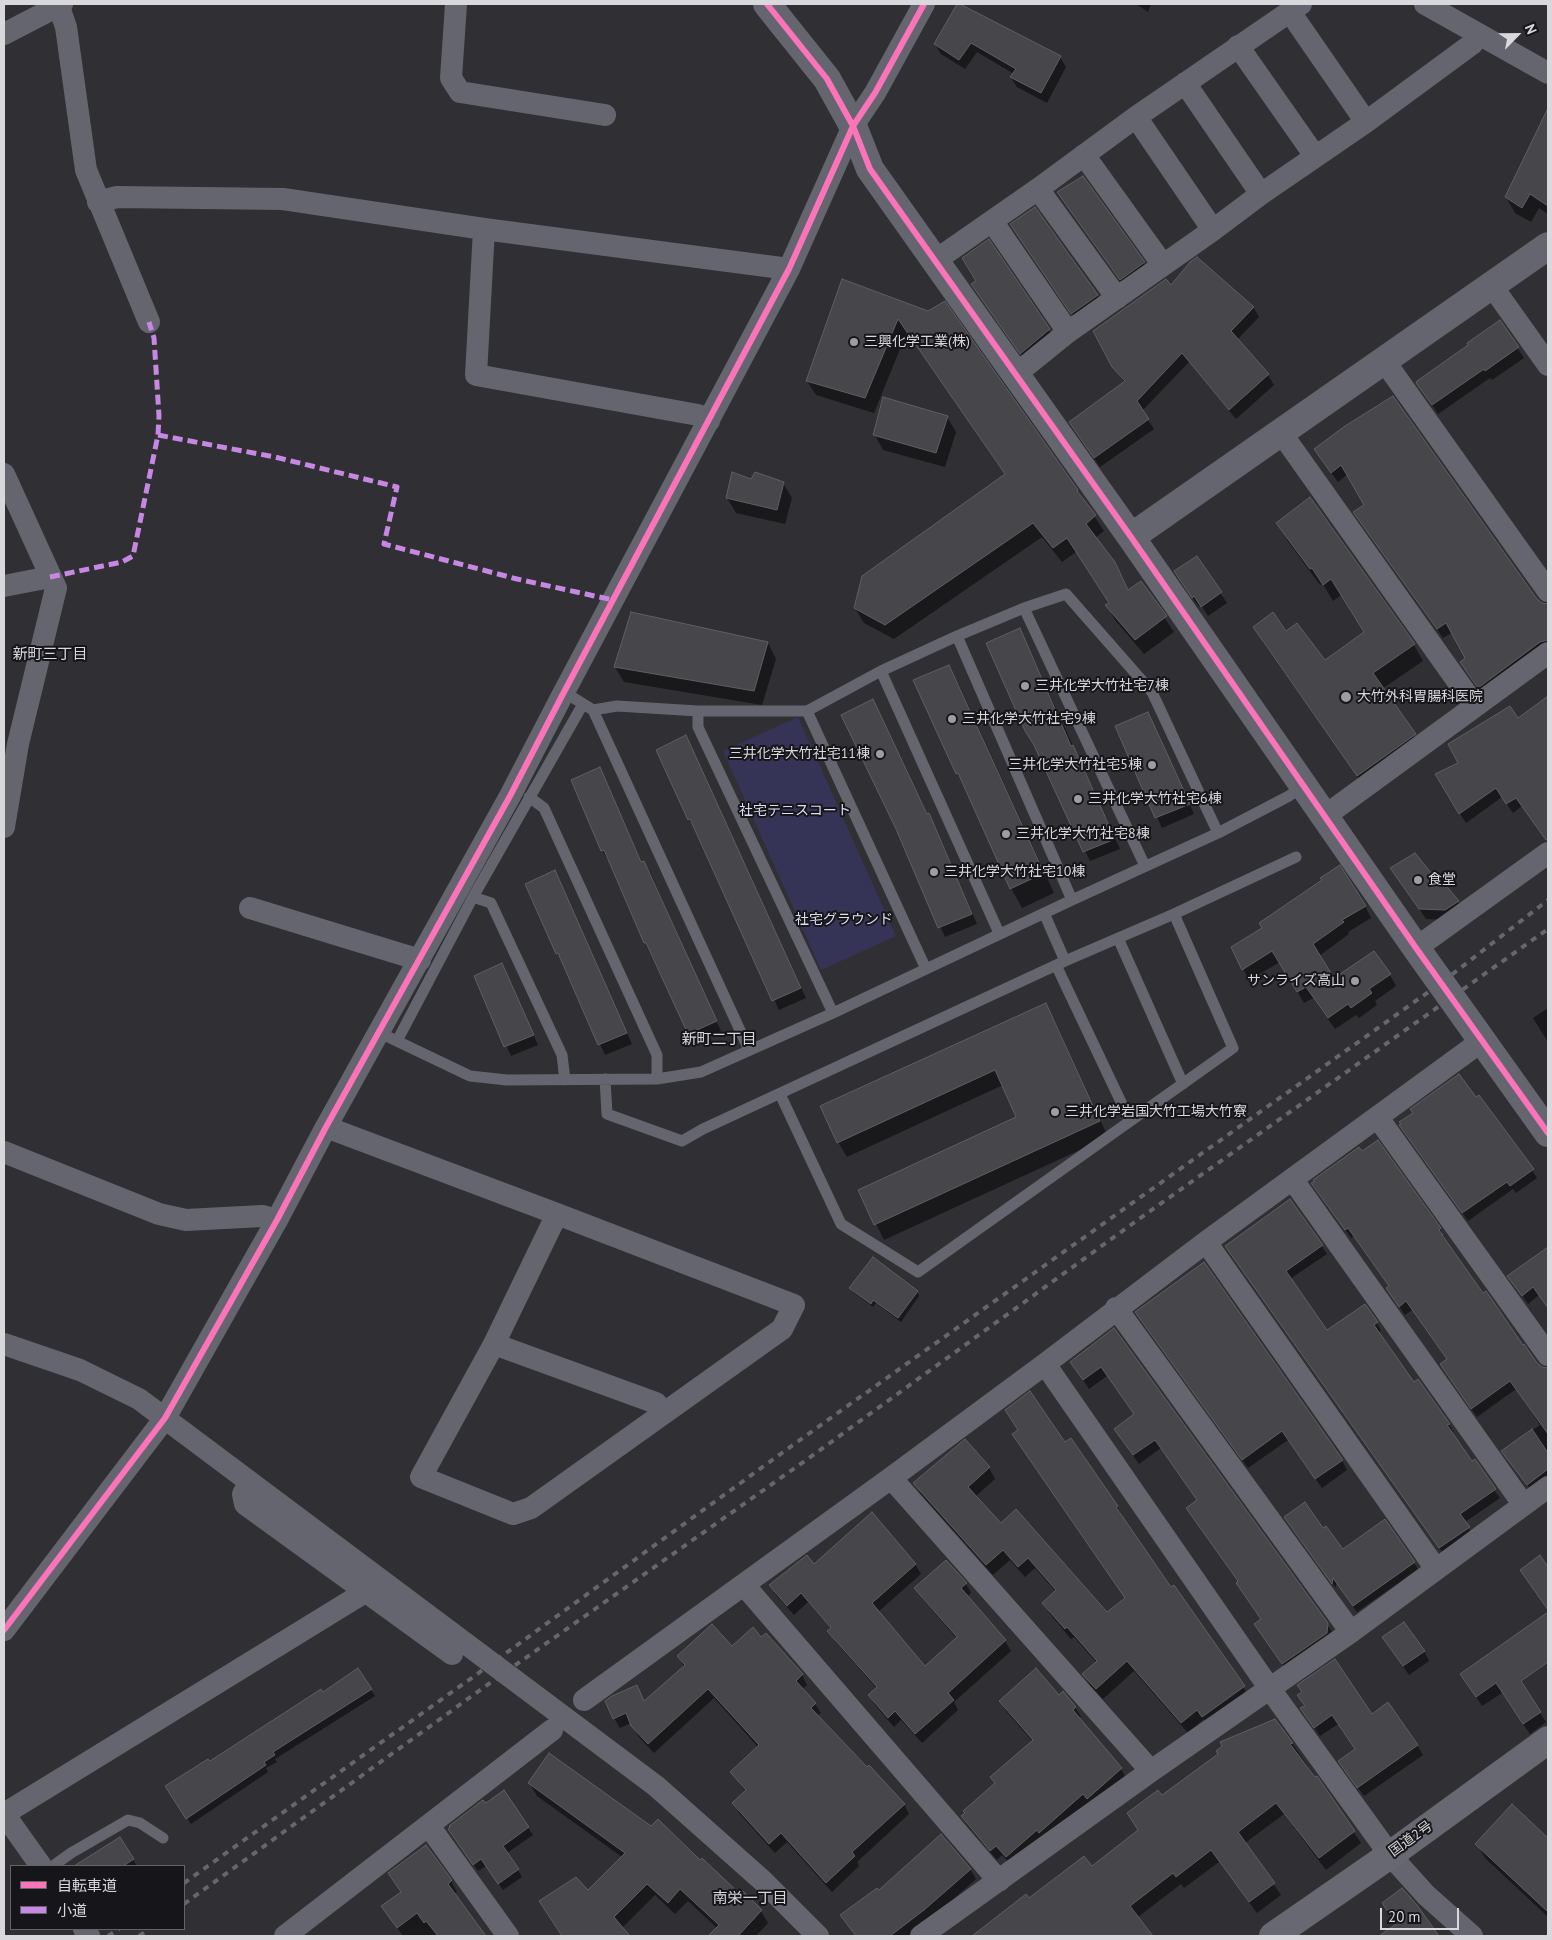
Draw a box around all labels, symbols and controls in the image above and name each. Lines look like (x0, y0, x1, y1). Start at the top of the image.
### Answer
north arrow (1492, 10, 1542, 60)
text: N (1521, 21, 1541, 37)
place label: 三興化学工業(株) (864, 334, 970, 350)
marker: 三興化学工業(株) (848, 336, 860, 348)
district label: 新町三丁目 (13, 646, 87, 664)
place label: 三井化学大竹社宅7棟 (1035, 678, 1169, 694)
marker: 三井化学大竹社宅7棟 (1019, 680, 1031, 692)
place label: 大竹外科胃腸科医院 (1357, 689, 1483, 705)
marker: 大竹外科胃腸科医院 (1339, 690, 1353, 704)
place label: 三井化学大竹社宅9棟 (962, 711, 1096, 727)
marker: 三井化学大竹社宅9棟 (946, 713, 958, 725)
place label: 三井化学大竹社宅11棟 (729, 746, 870, 762)
marker: 三井化学大竹社宅11棟 (874, 748, 886, 760)
place label: 三井化学大竹社宅5棟 (1008, 757, 1142, 773)
marker: 三井化学大竹社宅5棟 (1146, 759, 1158, 771)
place label: 三井化学大竹社宅6棟 (1088, 791, 1222, 807)
marker: 三井化学大竹社宅6棟 (1072, 793, 1084, 805)
park label: 社宅テニスコート (739, 803, 851, 819)
place label: 三井化学大竹社宅8棟 (1016, 826, 1150, 842)
marker: 三井化学大竹社宅8棟 (1000, 828, 1012, 840)
place label: 三井化学大竹社宅10棟 (944, 864, 1085, 880)
marker: 三井化学大竹社宅10棟 (928, 866, 940, 878)
place label: 食堂 (1428, 872, 1456, 888)
marker: 食堂 (1412, 874, 1424, 886)
park label: 社宅グラウンド (795, 912, 893, 928)
place label: サンライズ高山 (1247, 973, 1345, 989)
marker: サンライズ高山 (1349, 975, 1361, 987)
district label: 新町二丁目 (682, 1031, 756, 1049)
place label: 三井化学岩国大竹工場大竹寮 (1065, 1104, 1247, 1120)
marker: 三井化学岩国大竹工場大竹寮 (1049, 1106, 1061, 1118)
street label: 国道2号 (1386, 1818, 1436, 1860)
legend (10, 1865, 185, 1930)
text: 自転車道 (57, 1876, 117, 1895)
district label: 南栄一丁目 (713, 1890, 787, 1908)
scale bar (1382, 1898, 1461, 1930)
text: 小道 (57, 1901, 87, 1920)
text: 20 m (1388, 1907, 1421, 1926)

